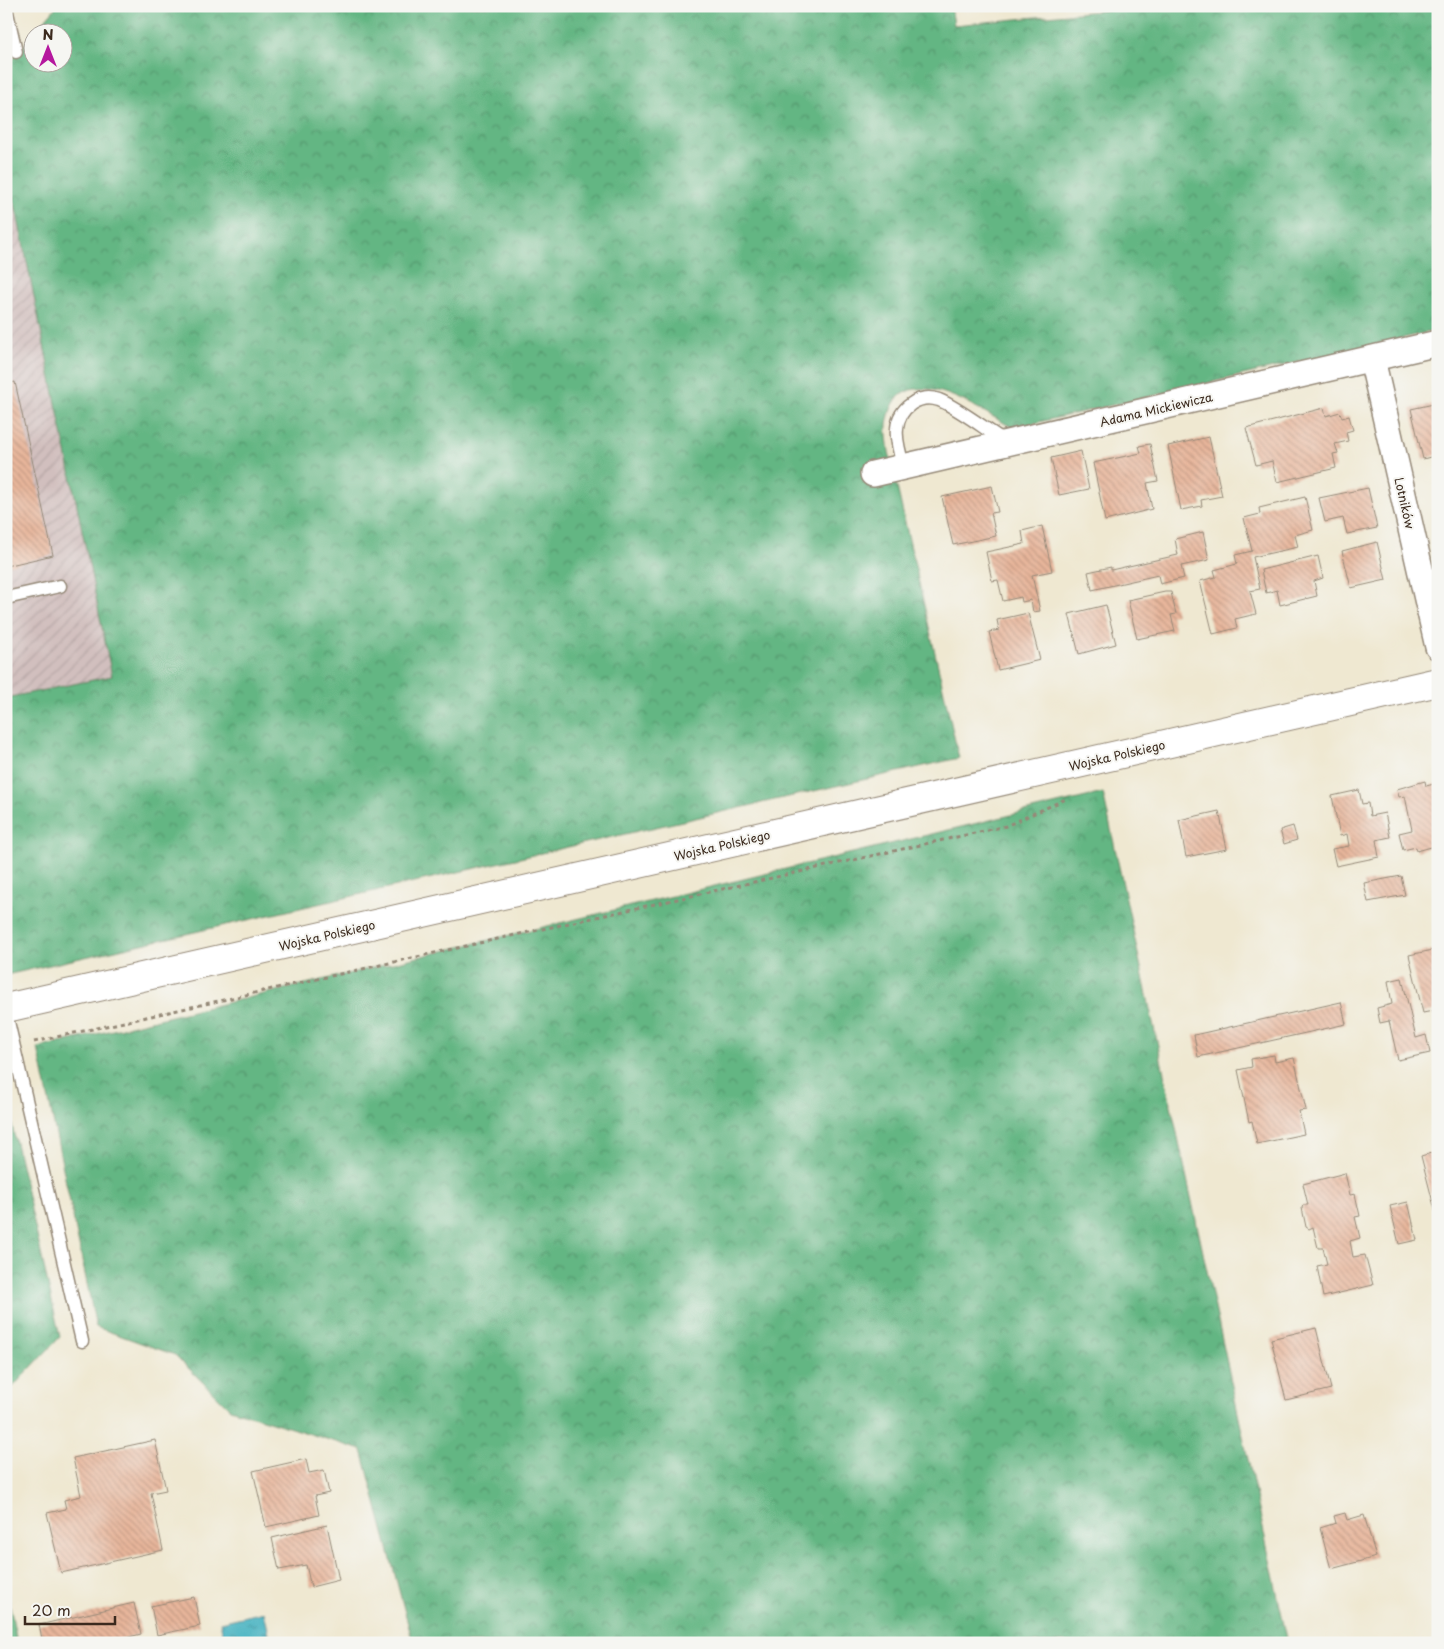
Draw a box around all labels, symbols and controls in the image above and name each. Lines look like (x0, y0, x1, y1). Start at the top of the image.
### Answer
north arrow (22, 22, 72, 72)
text: N (42, 24, 54, 45)
street label: Adama Mickiewicza (1098, 387, 1214, 431)
street label: Lotników (1390, 475, 1420, 531)
street label: Wojska Polskiego (1067, 735, 1167, 775)
street label: Wojska Polskiego (672, 825, 772, 865)
street label: Wojska Polskiego (277, 915, 377, 955)
scale bar (25, 1594, 115, 1626)
text: 20 m (32, 1598, 71, 1621)

